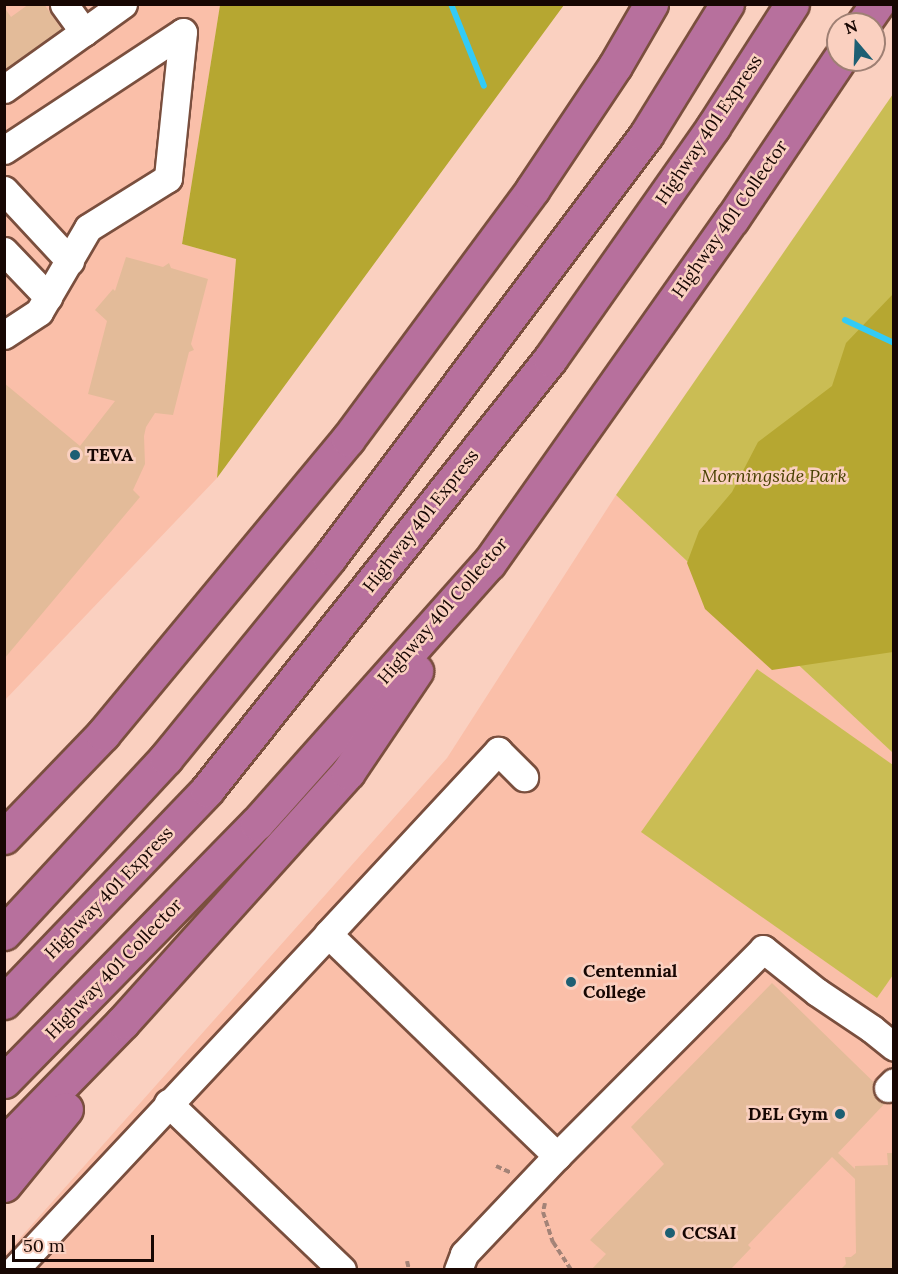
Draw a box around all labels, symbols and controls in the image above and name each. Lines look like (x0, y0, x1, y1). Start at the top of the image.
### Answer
north arrow (826, 12, 886, 72)
text: N (842, 15, 860, 38)
street label: Highway 401 Express (651, 51, 767, 209)
street label: Highway 401 Collector (667, 136, 793, 302)
place label: TEVA (87, 444, 133, 466)
street label: Highway 401 Express (358, 445, 484, 597)
marker: TEVA (68, 448, 82, 462)
park label: Morningside Park (701, 465, 847, 487)
street label: Highway 401 Collector (373, 533, 513, 689)
street label: Highway 401 Express (40, 822, 178, 964)
street label: Highway 401 Collector (41, 894, 187, 1044)
place label: Centennial College (583, 961, 677, 1004)
marker: Centennial College (564, 975, 578, 989)
place label: DEL Gym (748, 1103, 828, 1125)
marker: DEL Gym (833, 1107, 847, 1121)
place label: CCSAI (682, 1222, 736, 1244)
scale bar (15, 1223, 158, 1261)
marker: CCSAI (663, 1226, 677, 1240)
text: 50 m (23, 1234, 65, 1257)

